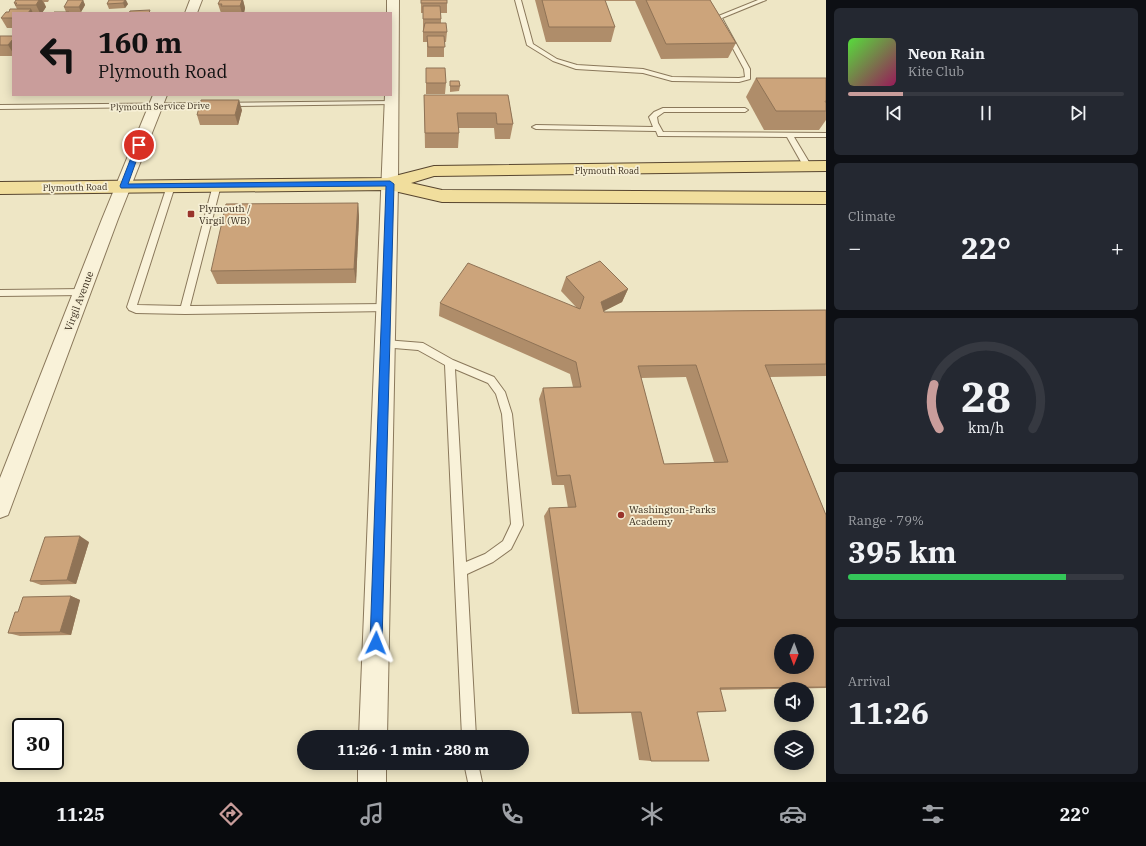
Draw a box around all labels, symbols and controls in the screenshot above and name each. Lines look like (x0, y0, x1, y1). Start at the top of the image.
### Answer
text: 160 m (98, 24, 182, 61)
icon: left (32, 28, 84, 80)
text: Neon Rain (908, 44, 985, 63)
text: Plymouth Road (98, 60, 227, 83)
text: Kite Club (908, 63, 964, 80)
street label: Plymouth Service Drive (110, 100, 210, 112)
icon: previous (883, 102, 905, 124)
icon: pause (975, 102, 997, 124)
icon: next (1067, 102, 1089, 124)
pin (122, 128, 156, 162)
icon: arrive (128, 134, 150, 156)
street label: Plymouth Road (575, 165, 640, 176)
street label: Plymouth Road (43, 181, 108, 193)
place label: Plymouth / Virgil (WB) (199, 202, 251, 227)
text: Climate (848, 208, 895, 225)
marker: Plymouth / Virgil (WB) (186, 209, 196, 219)
text: 22° (961, 228, 1011, 267)
text: − (848, 233, 861, 262)
text: + (1111, 233, 1124, 262)
street label: Virgil Avenue (62, 269, 96, 333)
text: 28 (961, 369, 1011, 423)
text: km/h (968, 418, 1004, 437)
place label: Washington-Parks Academy (629, 503, 716, 528)
marker: Washington-Parks Academy (616, 510, 626, 520)
text: Range · 79% (848, 512, 924, 529)
text: 395 km (848, 532, 957, 571)
position arrow (355, 622, 397, 664)
north arrow (774, 634, 814, 674)
map controls (774, 634, 814, 770)
text: Arrival (848, 673, 890, 690)
button: sound (774, 682, 814, 722)
text: 11:26 (848, 693, 929, 732)
speed limit sign: 30 (12, 718, 64, 770)
button: layers (774, 730, 814, 770)
text: 11:26 · 1 min · 280 m (337, 740, 489, 759)
icon: directions (217, 800, 245, 828)
icon: music (358, 800, 386, 828)
icon: phone (498, 800, 526, 828)
icon: climate (638, 800, 666, 828)
icon: car (779, 800, 807, 828)
icon: filters (919, 800, 947, 828)
text: 11:25 (56, 803, 105, 826)
text: 22° (1060, 803, 1090, 826)

